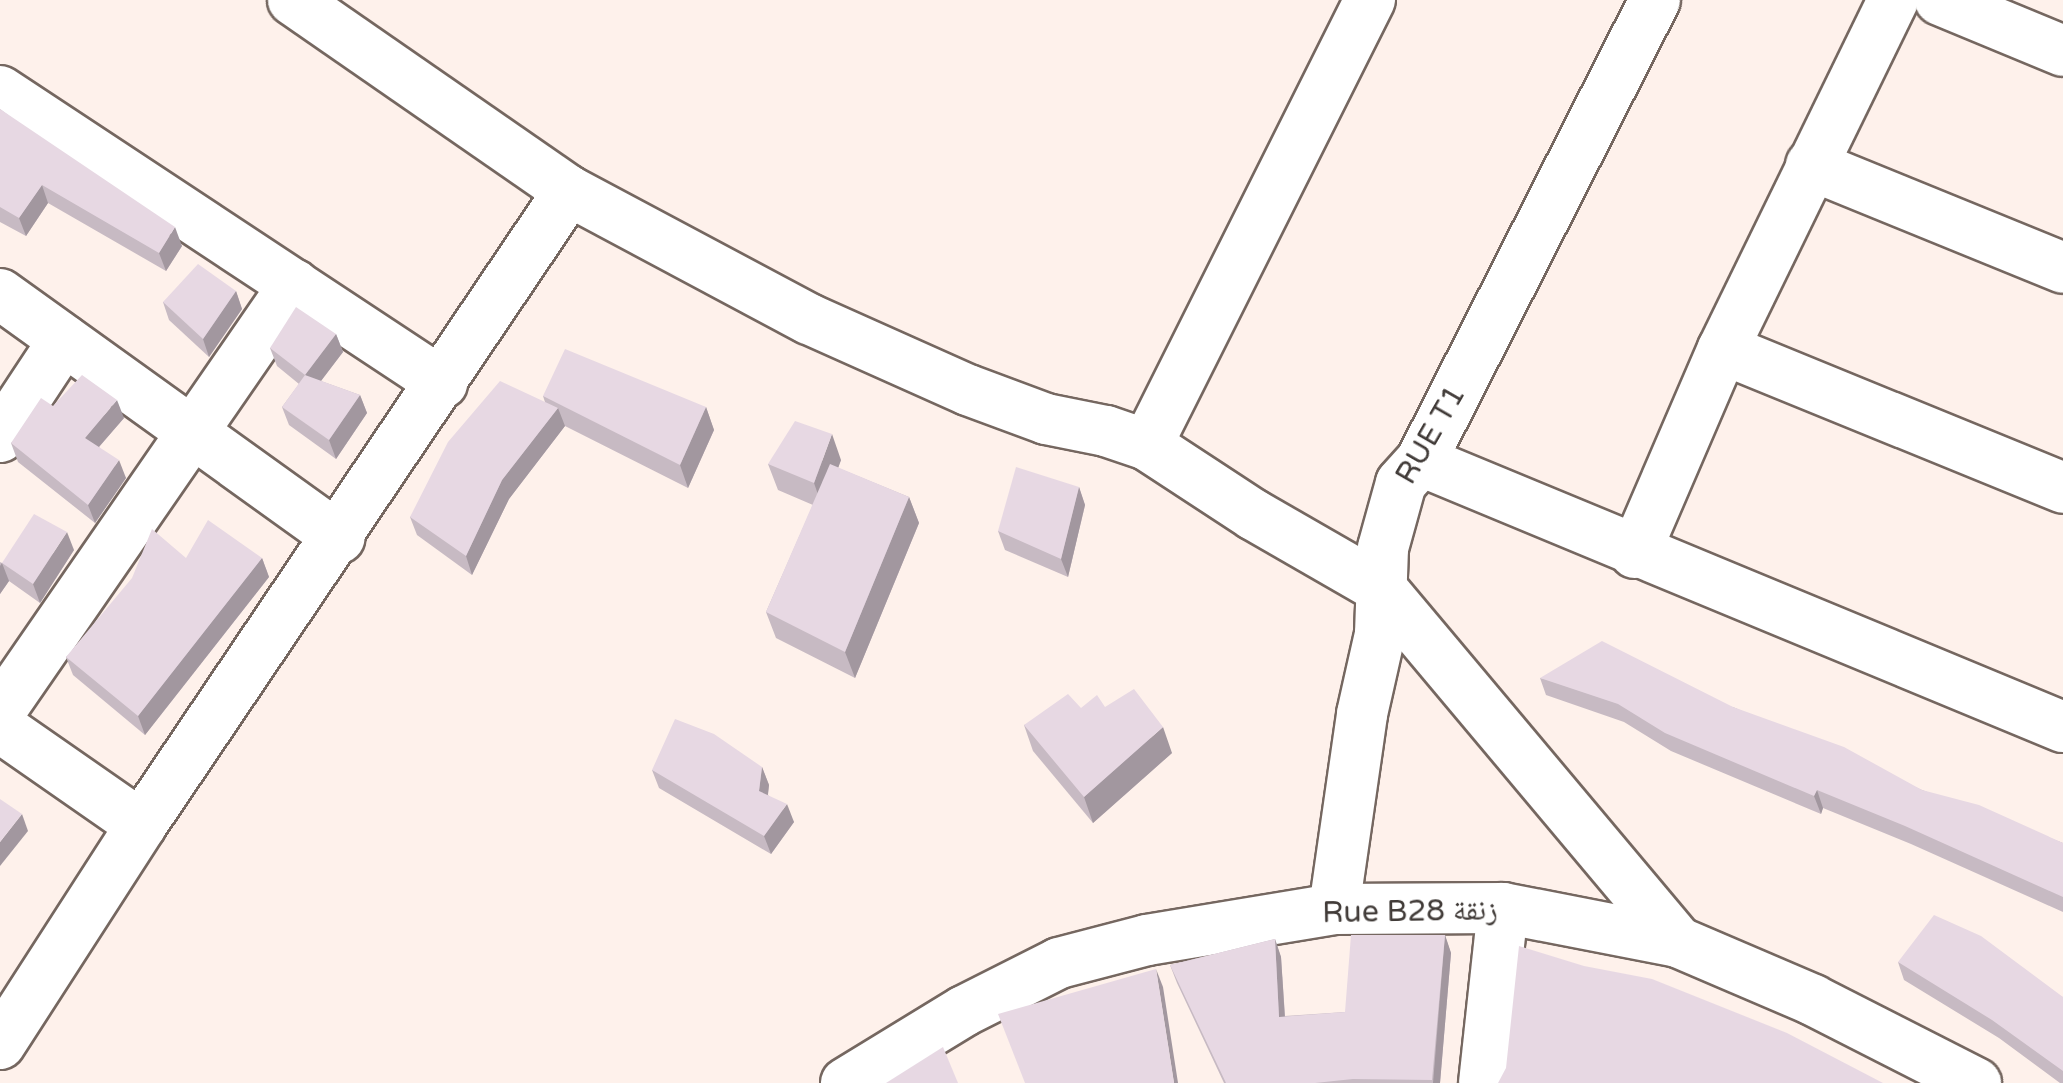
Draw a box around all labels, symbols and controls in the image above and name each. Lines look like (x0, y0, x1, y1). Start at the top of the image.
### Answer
street label: RUE T1 (1388, 379, 1474, 491)
street label: Rue B28 زنقة (1322, 892, 1498, 932)

